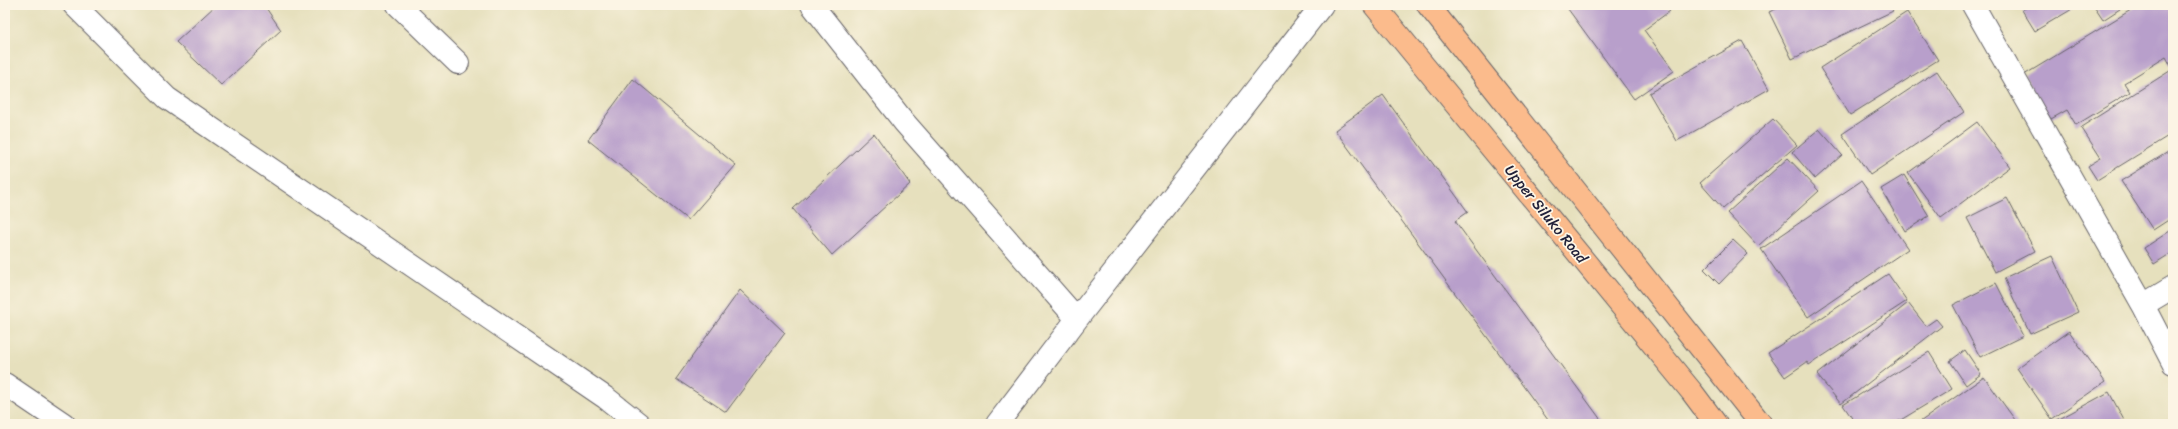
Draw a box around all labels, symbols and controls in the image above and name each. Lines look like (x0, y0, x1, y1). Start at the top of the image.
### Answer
street label: Upper Siluko Road (1498, 159, 1595, 270)

